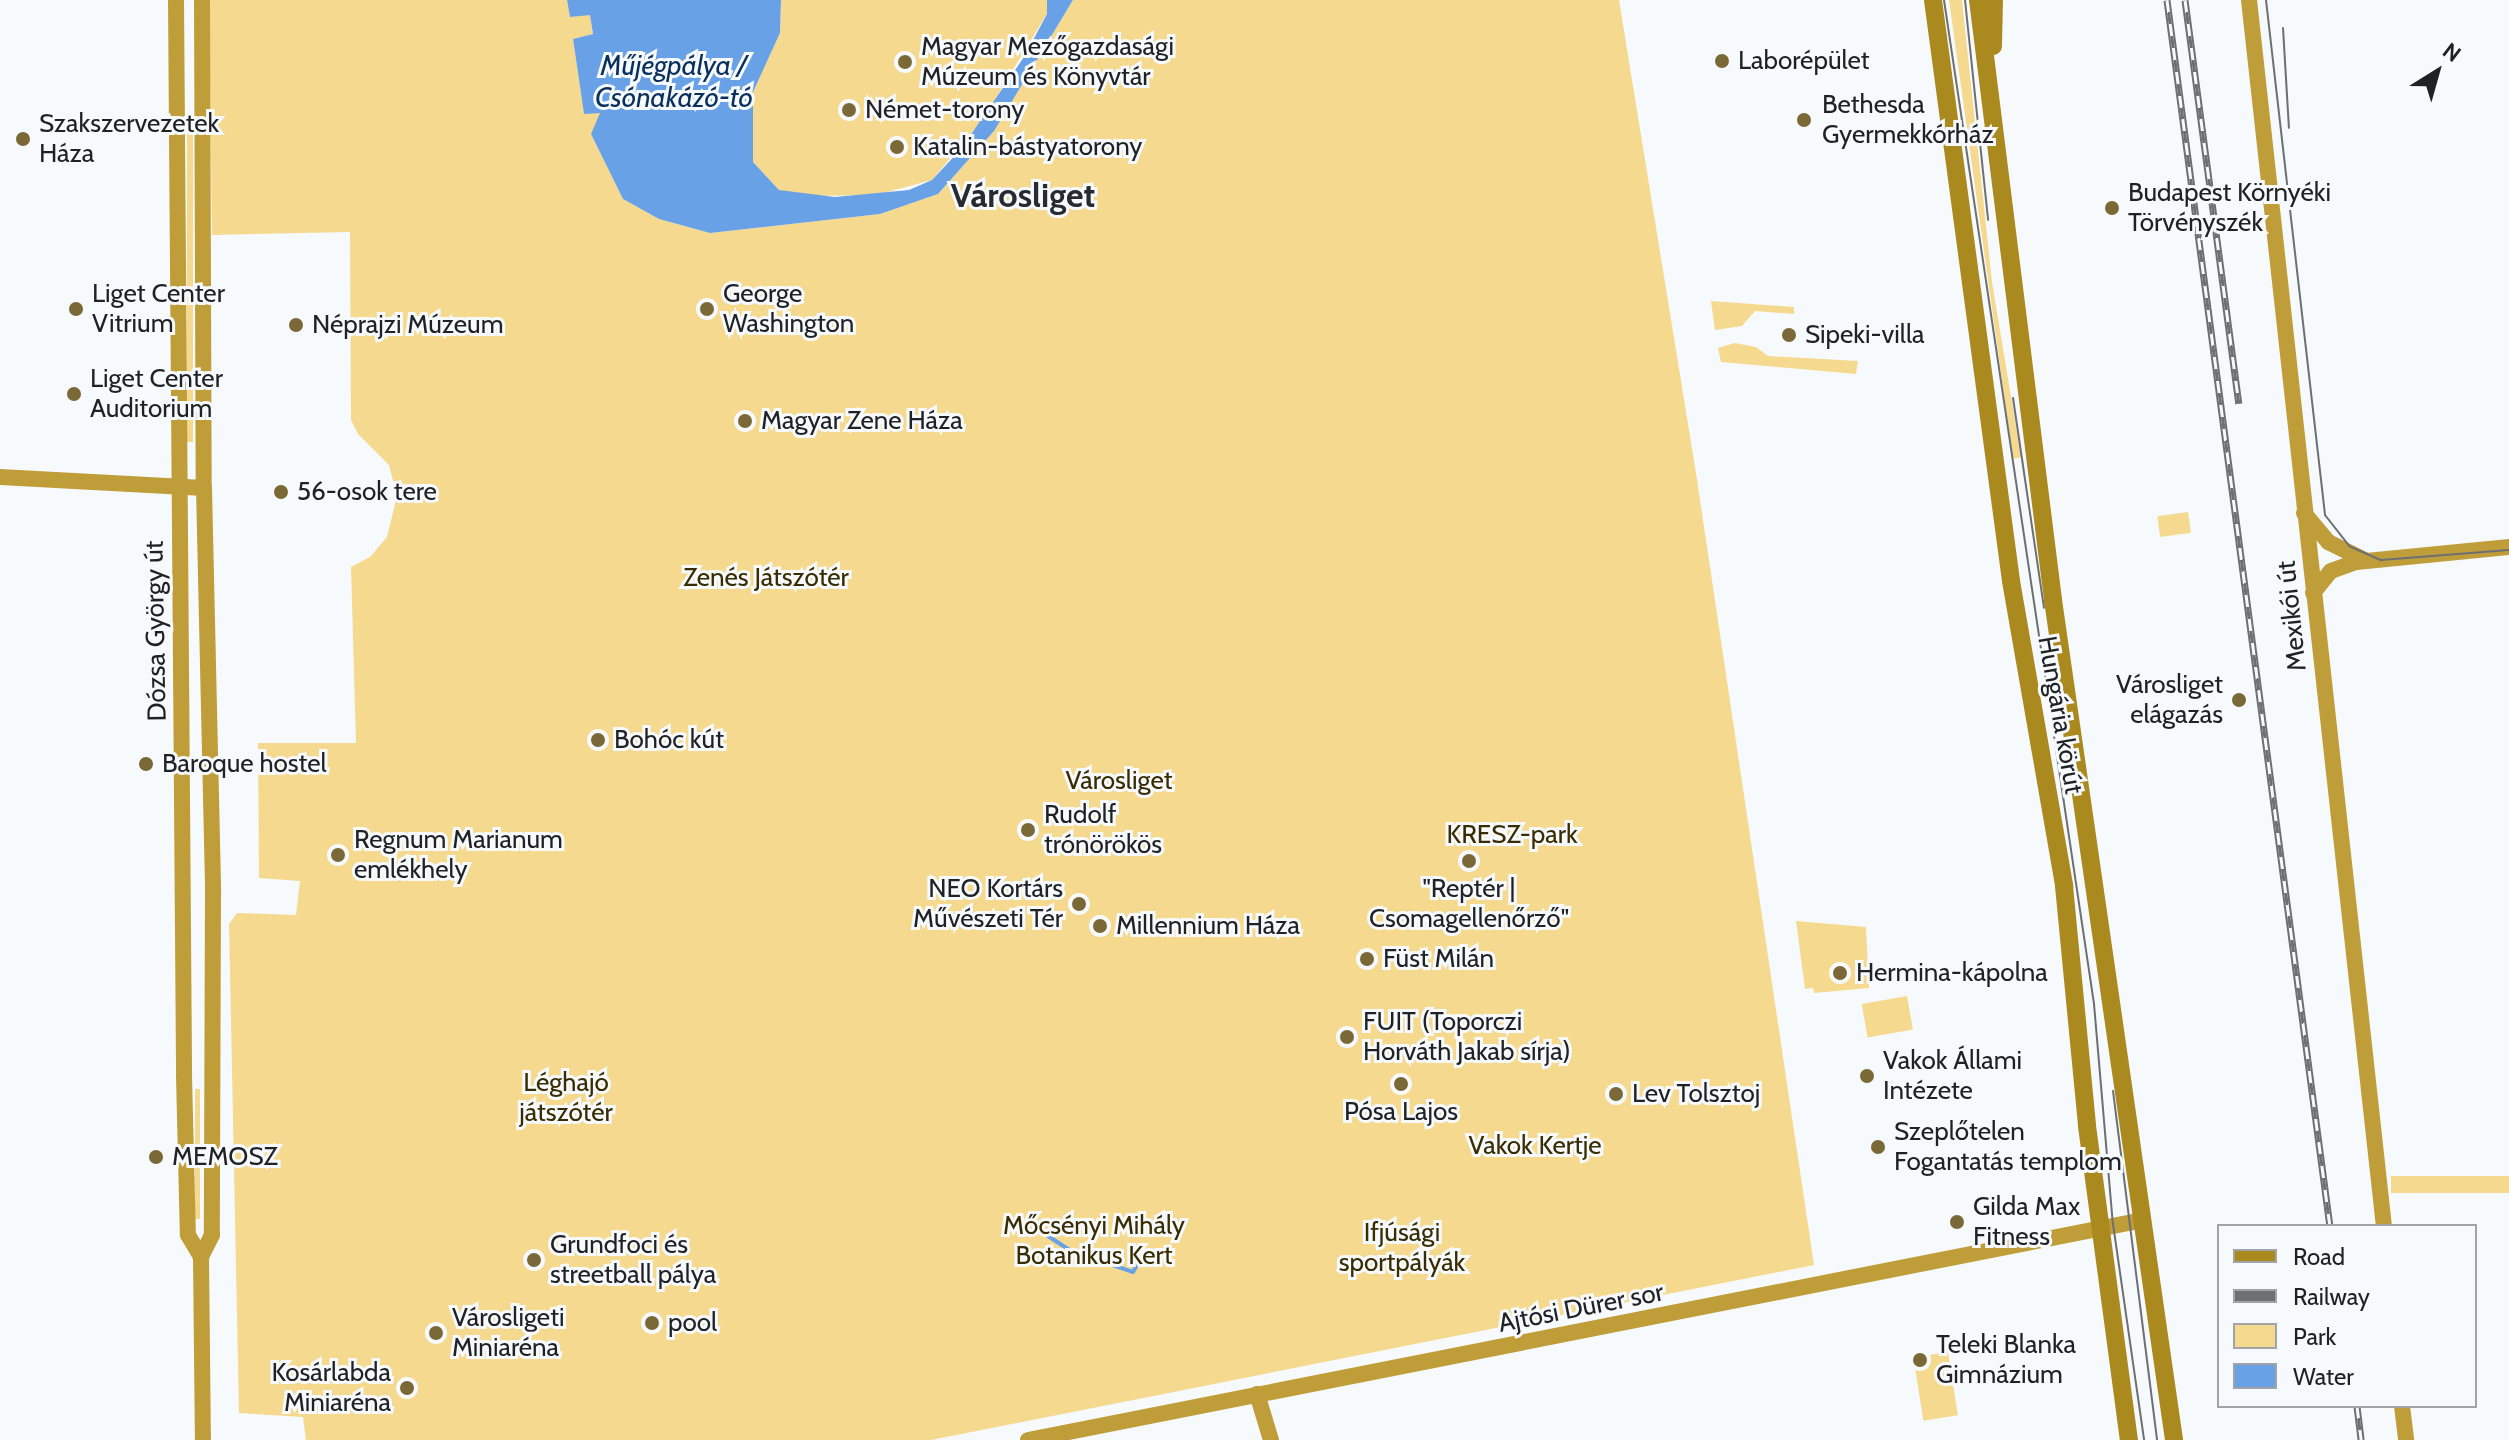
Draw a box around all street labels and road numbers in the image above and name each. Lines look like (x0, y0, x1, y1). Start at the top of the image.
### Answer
street label: Dózsa György út (139, 540, 173, 722)
street label: Mexikói út (2271, 559, 2313, 673)
street label: Hungária körút (2031, 634, 2089, 796)
street label: Ajtósi Dürer sor (1496, 1277, 1666, 1339)

